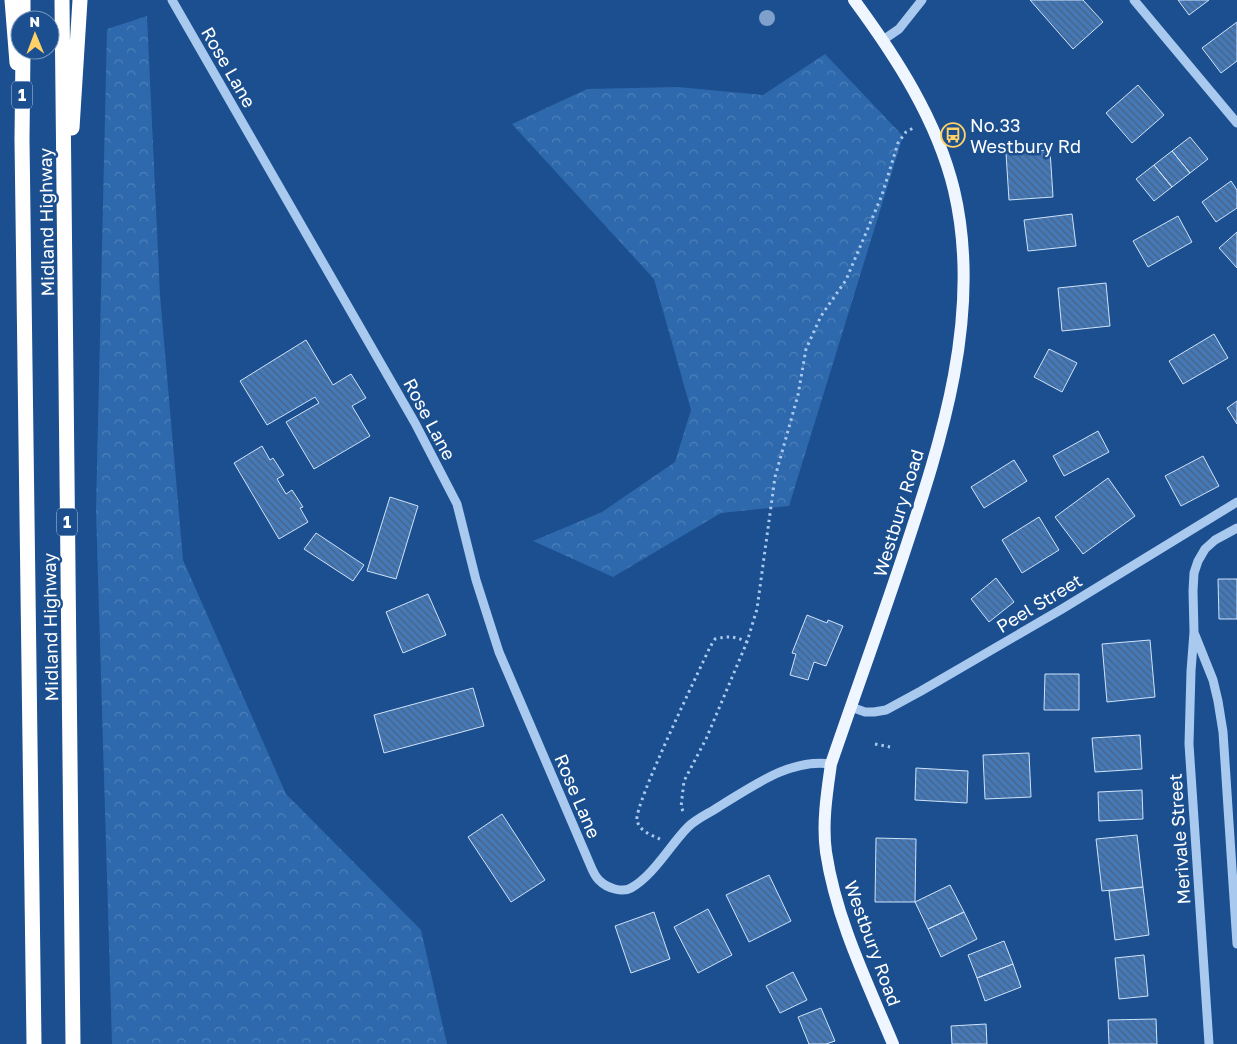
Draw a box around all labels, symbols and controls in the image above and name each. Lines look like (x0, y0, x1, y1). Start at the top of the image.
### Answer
north arrow (10, 10, 60, 60)
text: N (29, 13, 40, 30)
street label: Rose Lane (197, 23, 261, 111)
road number: 1 (12, 82, 32, 108)
place label: No.33 Westbury Rd (970, 114, 1081, 157)
bus stop icon: No.33 Westbury Rd (940, 122, 966, 148)
street label: Midland Highway (34, 148, 58, 296)
street label: Rose Lane (399, 374, 461, 464)
street label: Westbury Road (868, 447, 928, 579)
road number: 1 (57, 508, 77, 536)
street label: Midland Highway (38, 553, 62, 701)
street label: Peel Street (992, 569, 1086, 637)
street label: Rose Lane (550, 751, 606, 841)
street label: Merivale Street (1163, 773, 1195, 905)
street label: Westbury Road (840, 877, 906, 1009)

